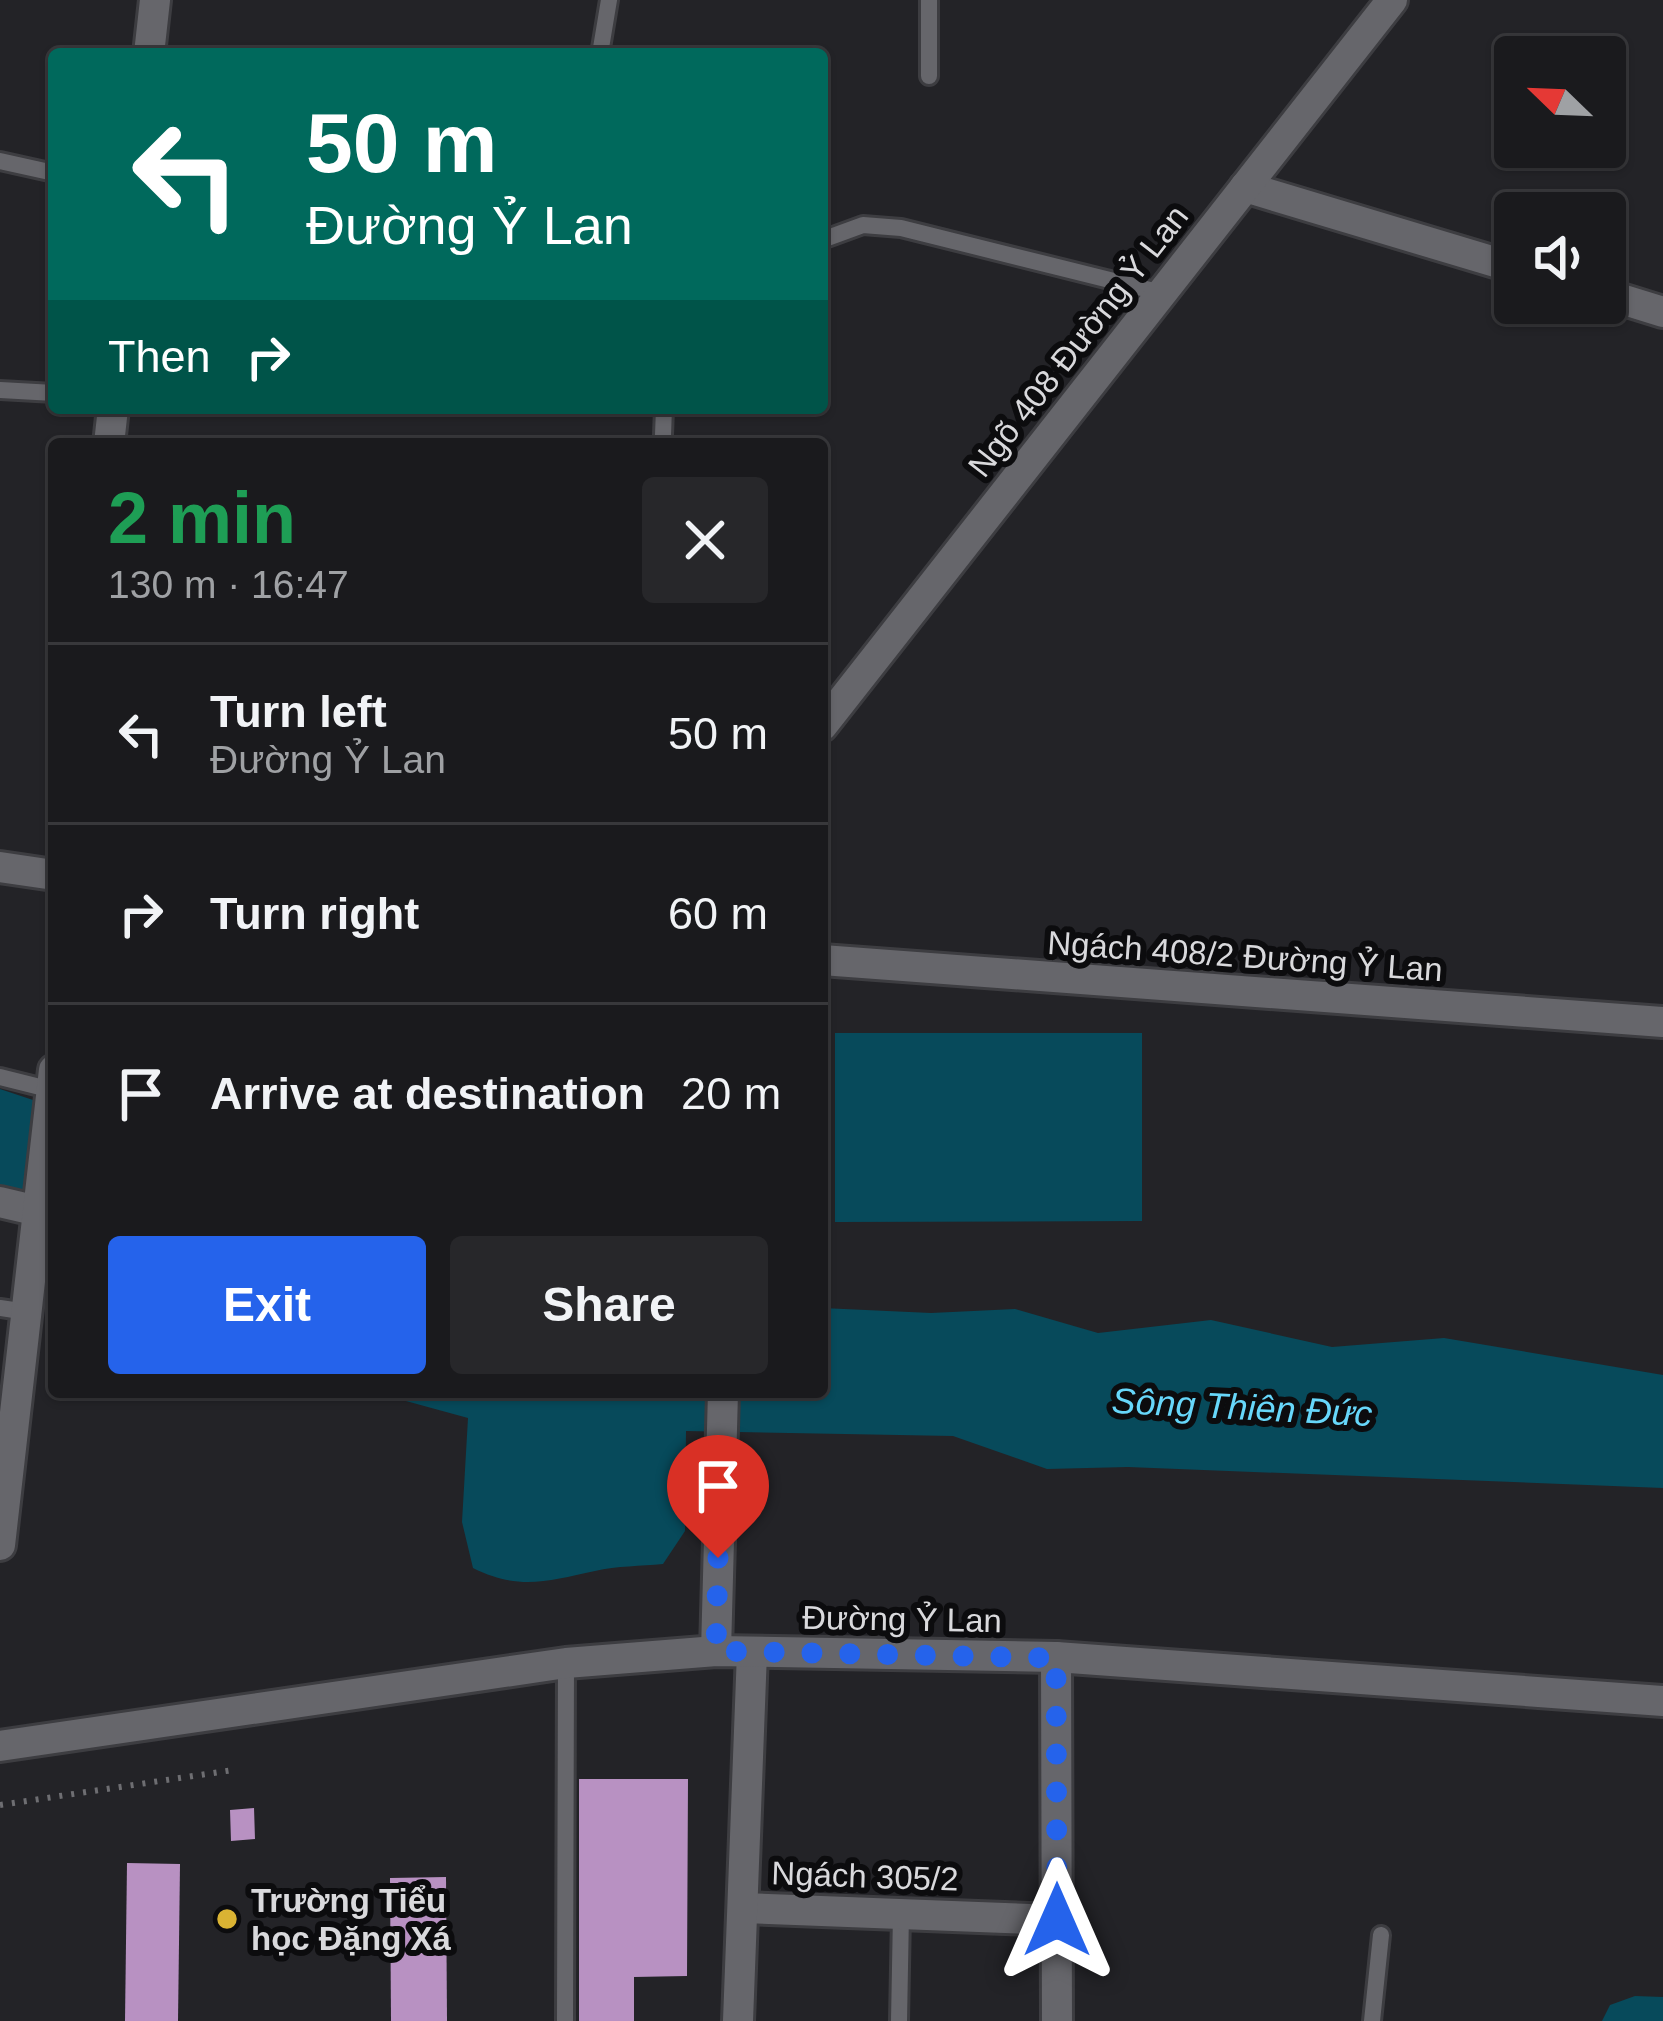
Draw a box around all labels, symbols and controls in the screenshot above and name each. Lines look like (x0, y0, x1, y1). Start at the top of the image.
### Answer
north arrow (1494, 36, 1626, 168)
map controls (1494, 36, 1626, 324)
icon: left (108, 96, 264, 252)
text: 50 m (306, 96, 497, 190)
button: sound (1494, 192, 1626, 324)
text: Đường Ỷ Lan (306, 195, 633, 255)
street label: Ngõ 408 Đường Ỷ Lan (961, 198, 1195, 484)
icon: right (235, 324, 301, 390)
text: Then (108, 331, 211, 382)
button: close (642, 477, 768, 603)
text: 2 min (108, 478, 296, 558)
text: 130 m · 16:47 (108, 563, 349, 606)
text: Turn left (210, 686, 387, 737)
icon: left (108, 701, 174, 767)
text: 50 m (668, 708, 768, 759)
text: Đường Ỷ Lan (210, 738, 446, 781)
icon: right (108, 881, 174, 947)
text: Turn right (210, 888, 419, 939)
text: 60 m (668, 888, 768, 939)
street label: Ngách 408/2 Đường Ỷ Lan (1046, 924, 1444, 988)
icon: arrive (108, 1061, 174, 1127)
text: Arrive at destination (210, 1068, 645, 1119)
text: 20 m (681, 1068, 781, 1119)
button: Exit (108, 1236, 426, 1374)
button: Share (450, 1236, 768, 1374)
water label: Sông Thiên Đức (1111, 1380, 1373, 1434)
pin (667, 1435, 769, 1558)
icon: arrive (685, 1453, 751, 1519)
street label: Đường Ỷ Lan (802, 1599, 1002, 1639)
street label: Ngách 305/2 (771, 1854, 959, 1898)
position arrow (994, 1857, 1120, 1983)
place label: Trường Tiểu học Đặng Xá (251, 1882, 452, 1957)
marker: Trường Tiểu học Đặng Xá (214, 1906, 240, 1932)

